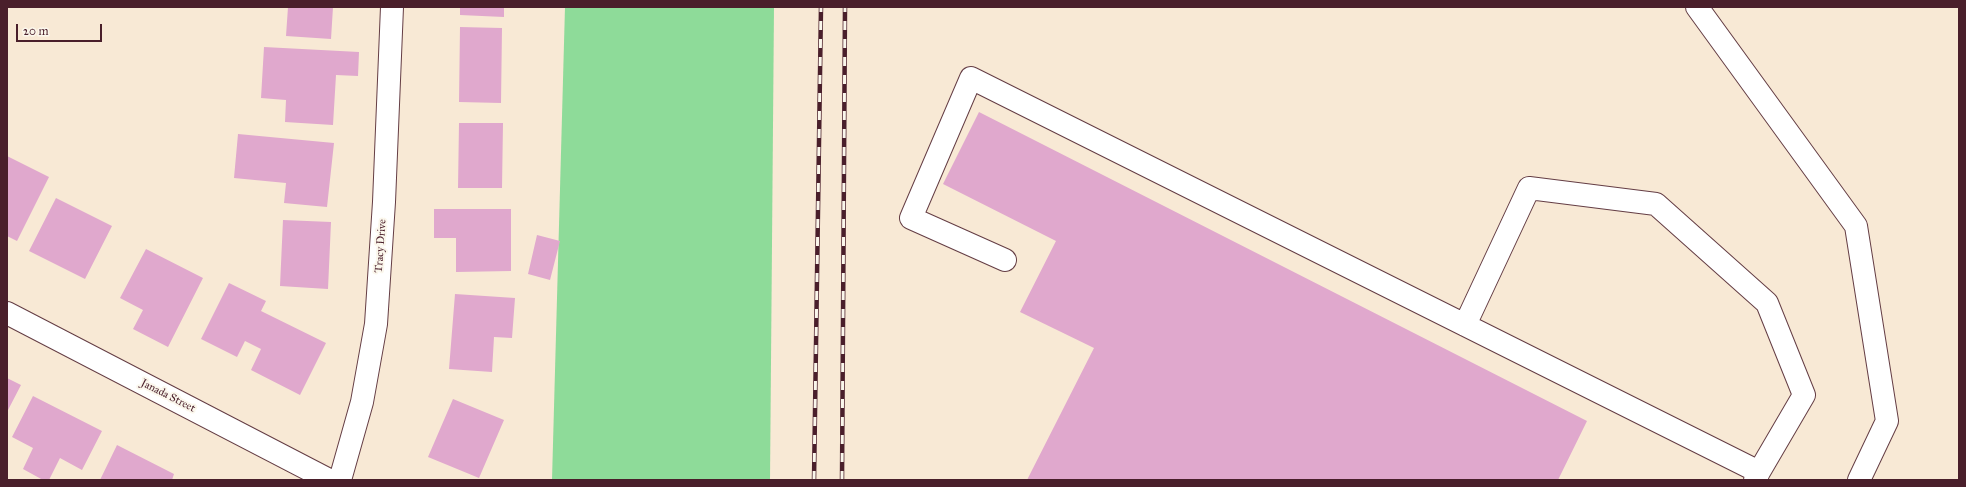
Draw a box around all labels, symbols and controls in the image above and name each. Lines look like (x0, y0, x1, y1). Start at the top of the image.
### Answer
scale bar (18, 16, 104, 42)
text: 20 m (23, 24, 49, 38)
street label: Tracy Drive (373, 219, 389, 273)
street label: Janada Street (139, 377, 197, 415)

